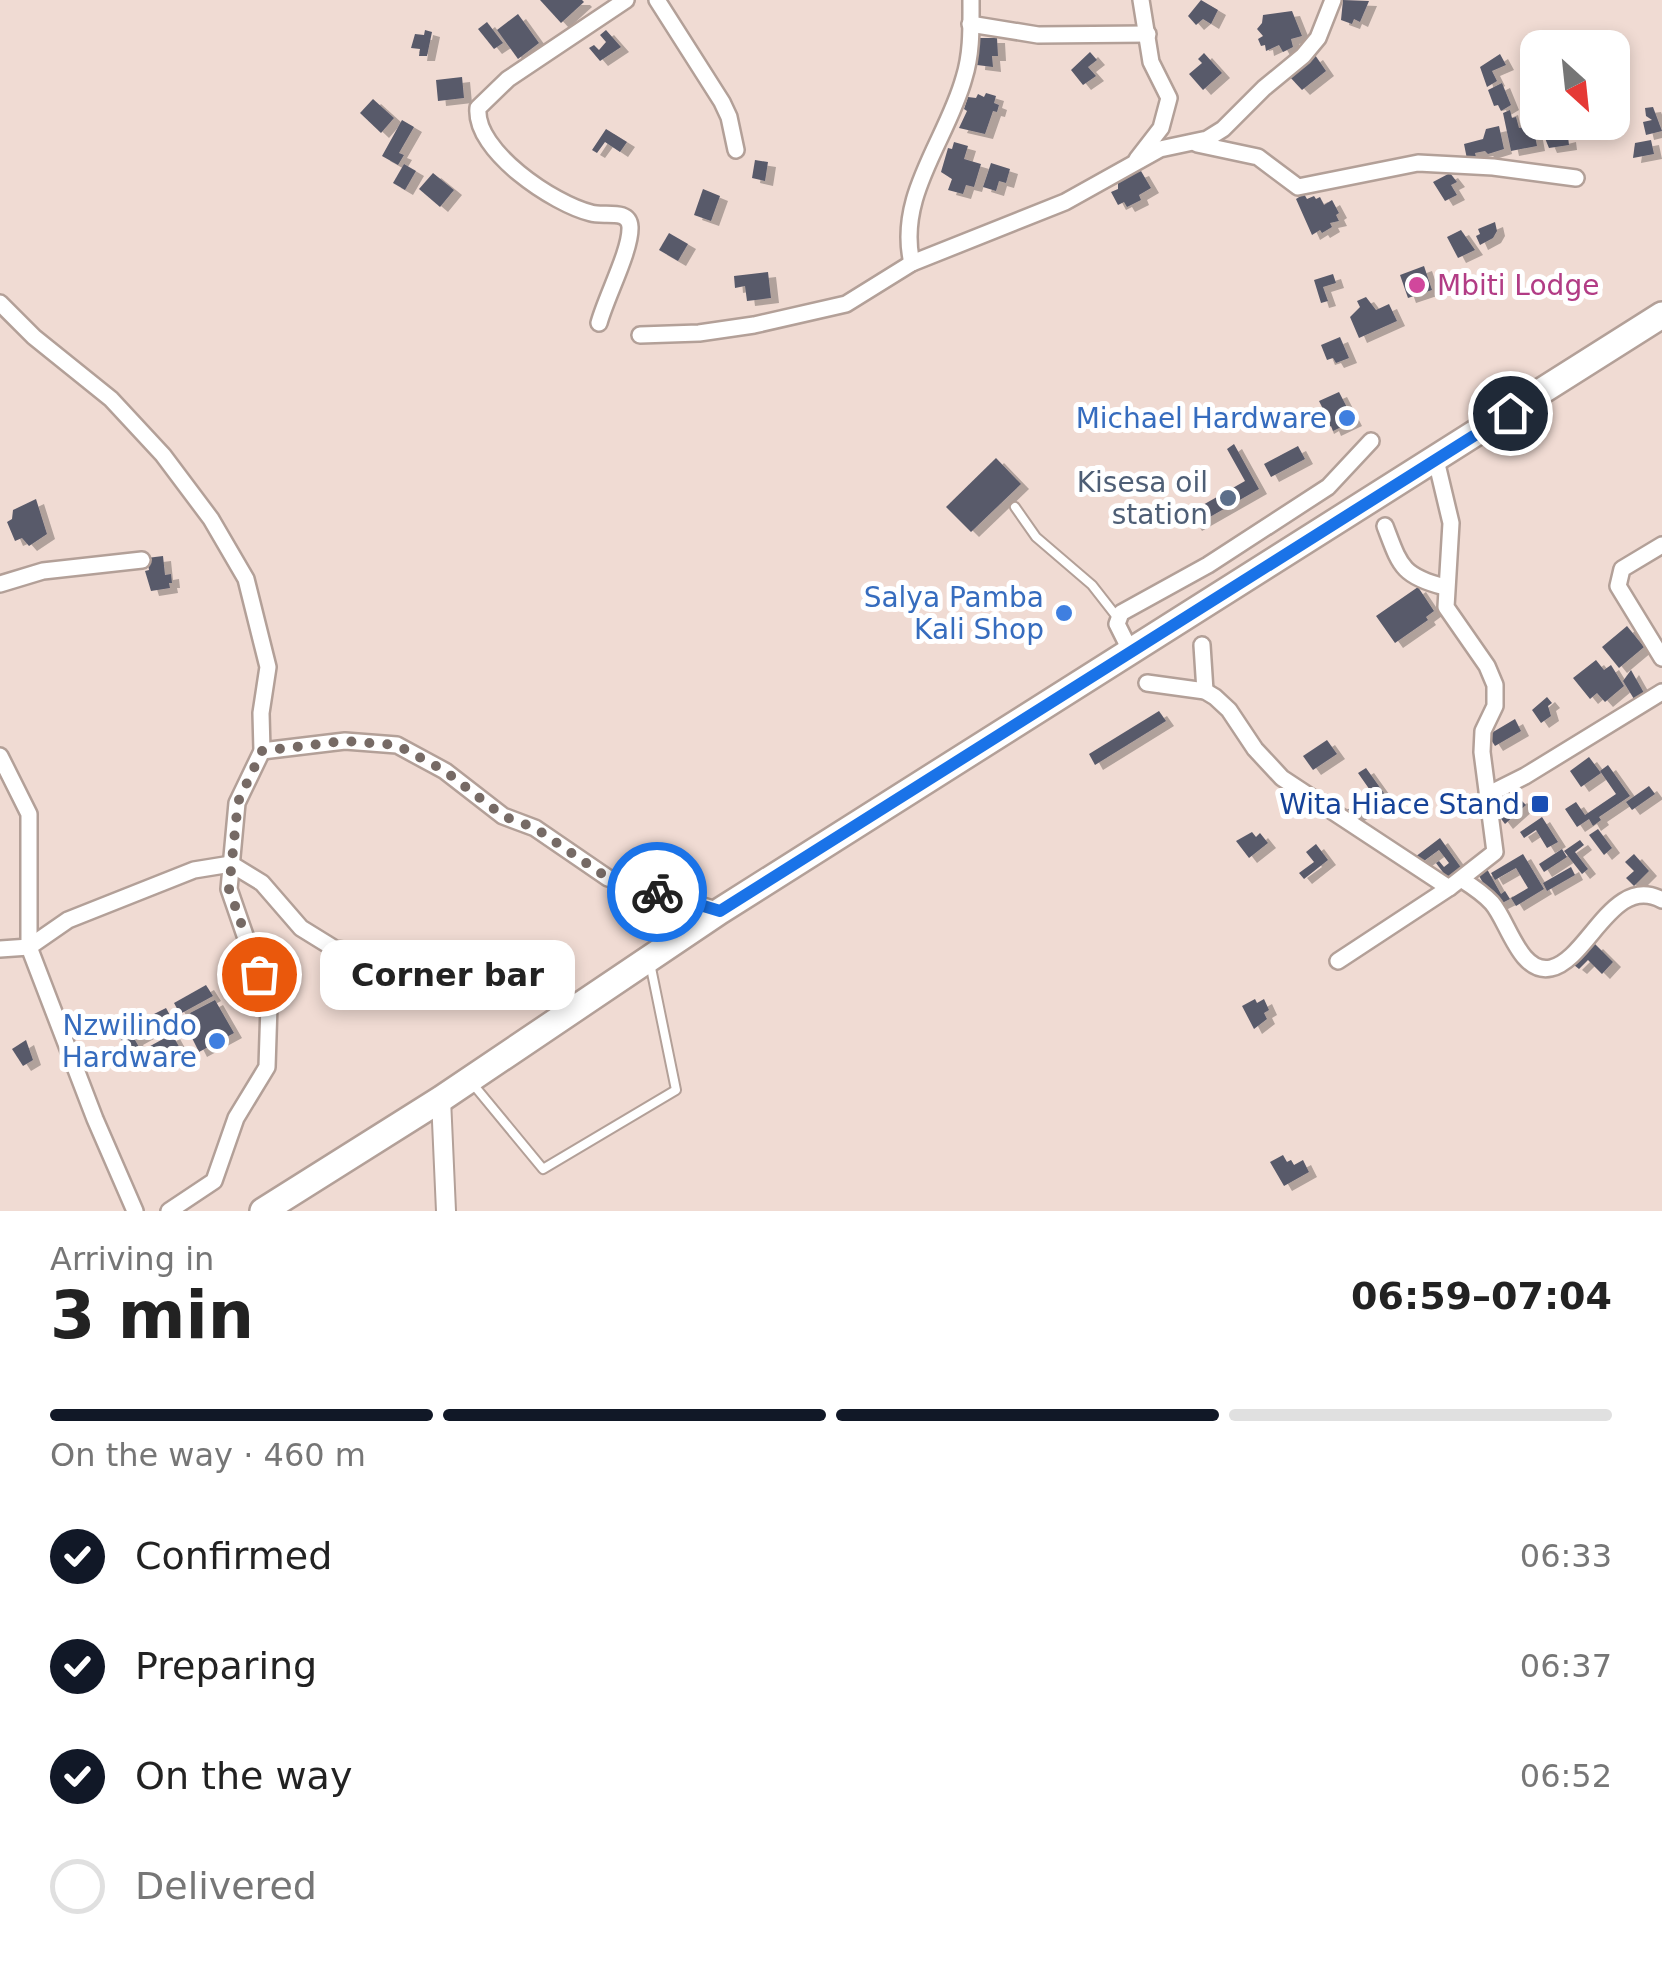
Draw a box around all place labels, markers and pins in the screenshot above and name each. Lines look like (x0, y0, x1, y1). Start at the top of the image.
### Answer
place label: Mbiti Lodge (1437, 269, 1599, 302)
marker: Mbiti Lodge (1406, 274, 1428, 296)
pin (1468, 371, 1553, 456)
place label: Michael Hardware (1076, 402, 1327, 435)
marker: Michael Hardware (1336, 407, 1358, 429)
place label: Kisesa oil station (1077, 466, 1208, 531)
marker: Kisesa oil station (1217, 487, 1239, 509)
place label: Salya Pamba Kali Shop (864, 581, 1044, 646)
marker: Salya Pamba Kali Shop (1053, 602, 1075, 624)
place label: Wita Hiace Stand (1279, 788, 1520, 821)
marker: Wita Hiace Stand (1529, 793, 1551, 815)
pin (217, 932, 302, 1017)
callout: Corner bar (319, 939, 574, 1009)
place label: Nzwilindo Hardware (62, 1009, 197, 1074)
marker: Nzwilindo Hardware (206, 1030, 228, 1052)

